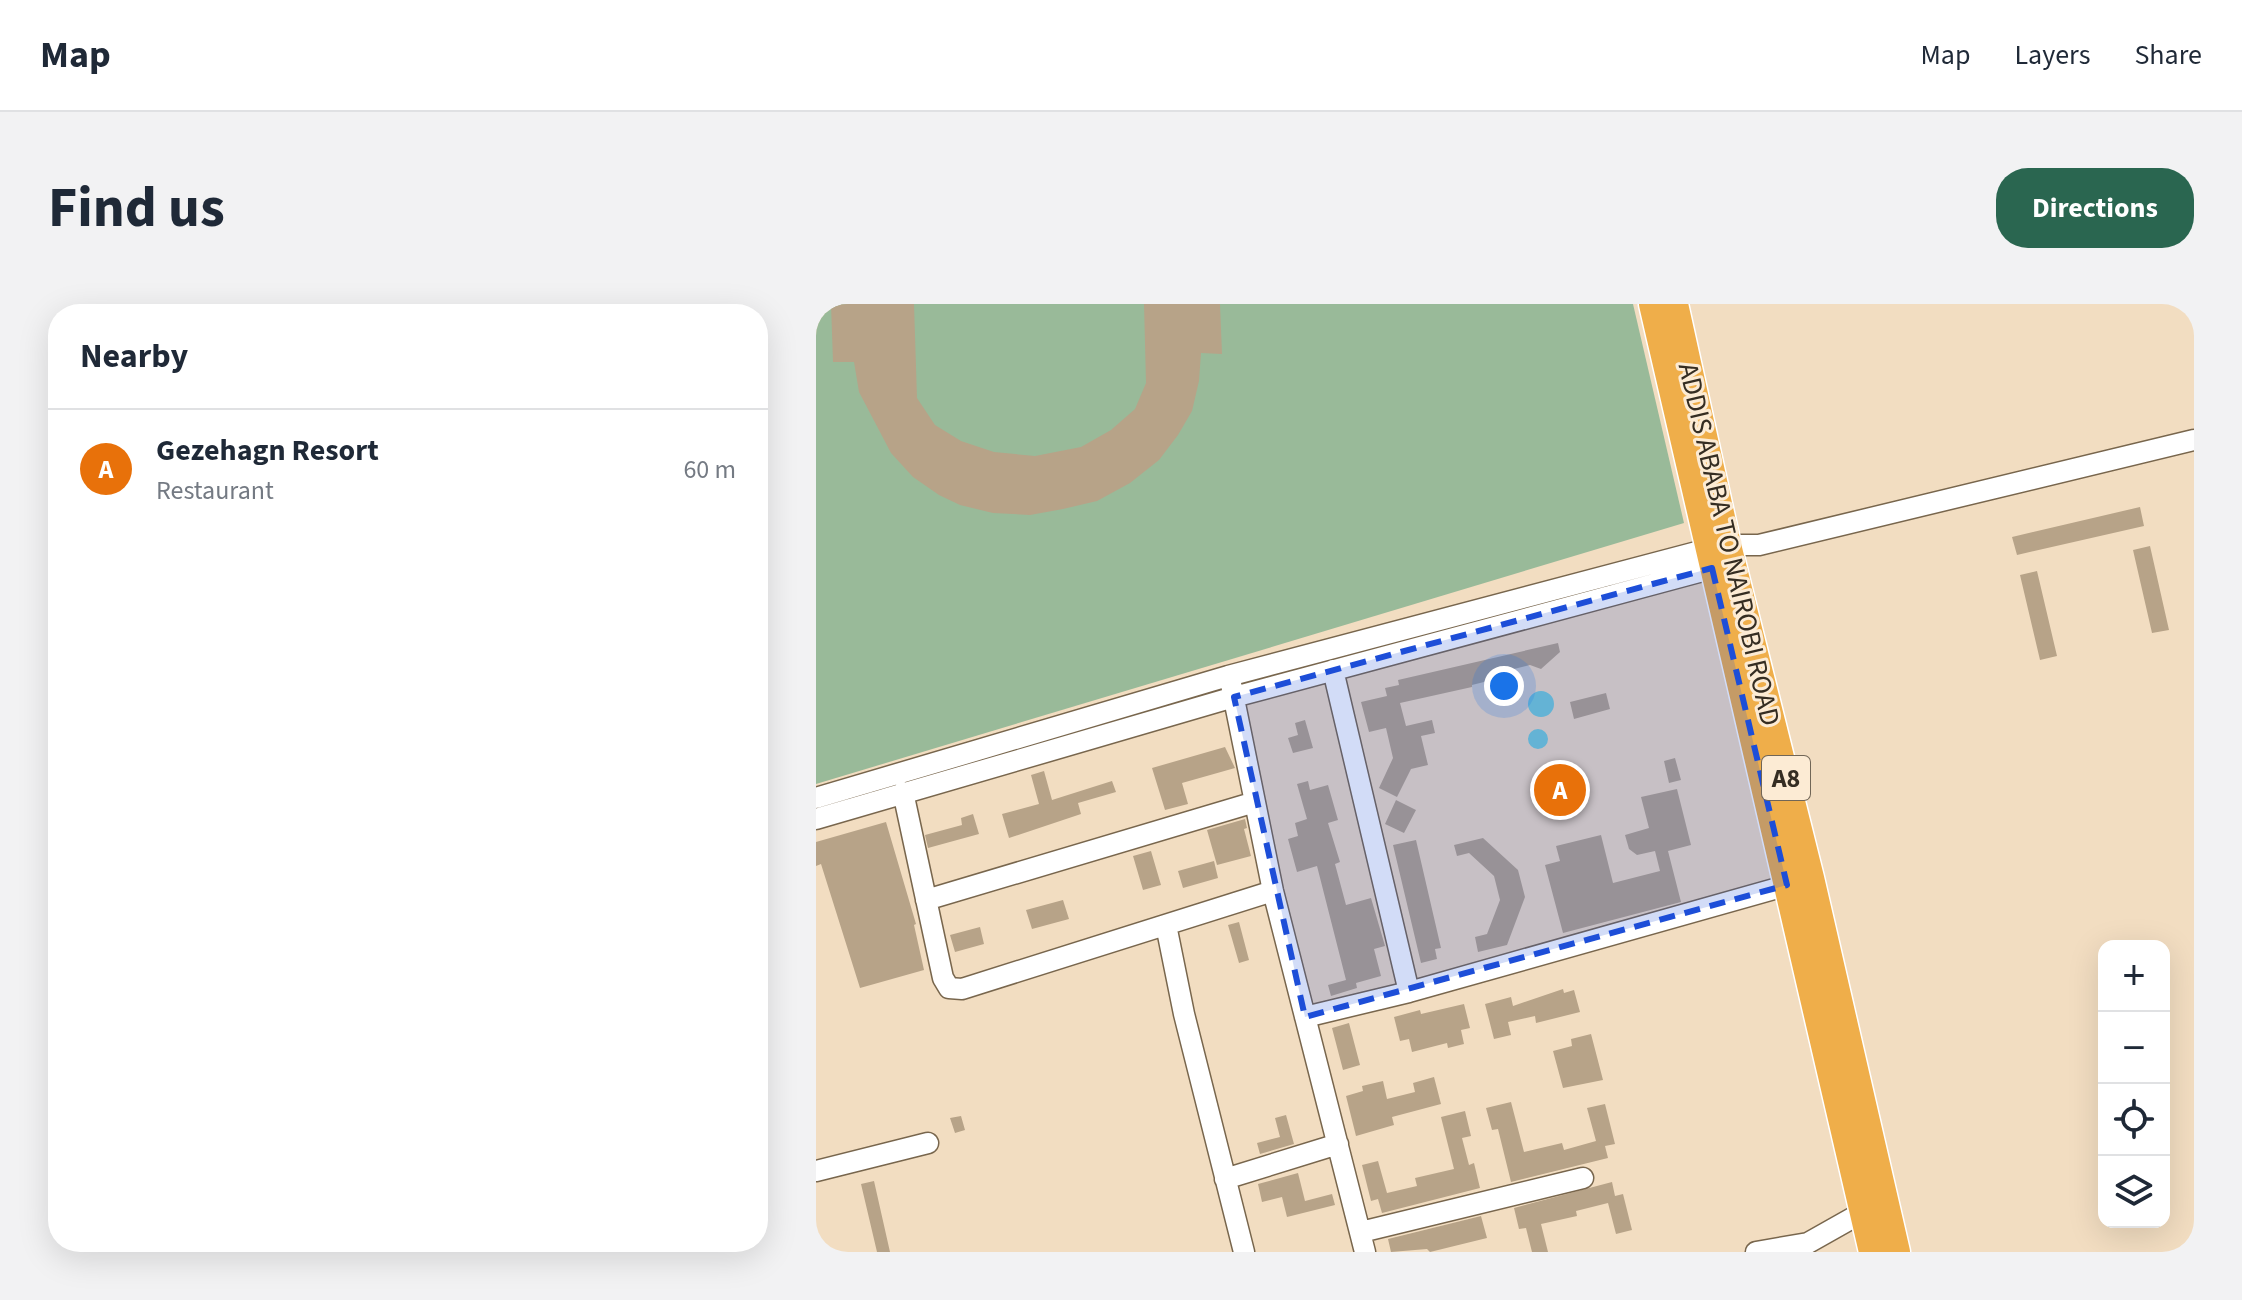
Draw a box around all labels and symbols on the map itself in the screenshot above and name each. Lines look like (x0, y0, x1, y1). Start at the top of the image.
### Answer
street label: ADDIS ABABA TO NAIROBI ROAD (1668, 359, 1790, 730)
your location (1484, 666, 1524, 706)
road number: A8 (1762, 756, 1810, 800)
pin: A (1534, 760, 1586, 820)

